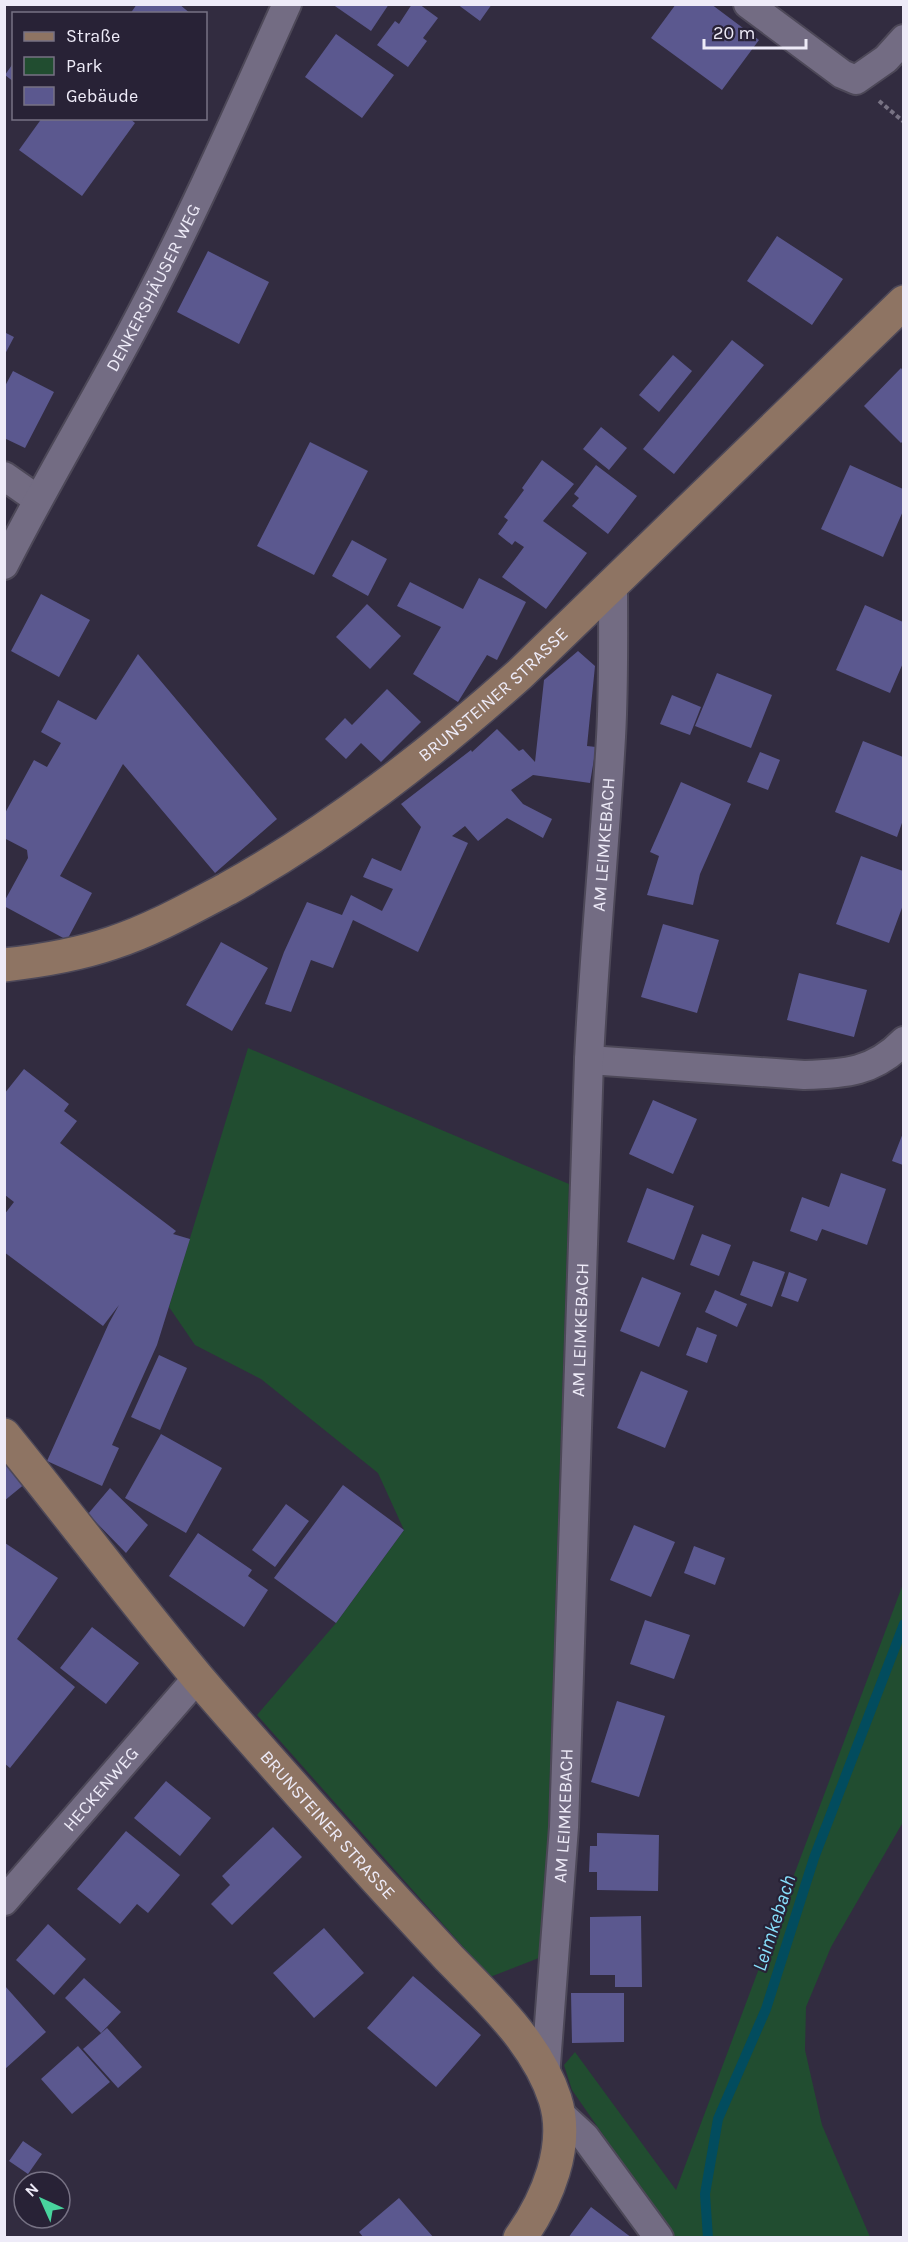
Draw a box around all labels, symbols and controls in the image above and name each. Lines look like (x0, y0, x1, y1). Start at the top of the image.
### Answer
legend (12, 12, 207, 120)
scale bar (704, 12, 806, 50)
text: 20 m (713, 22, 755, 44)
text: Straße (66, 25, 120, 47)
text: Park (66, 55, 103, 77)
text: Gebäude (66, 85, 138, 107)
street label: DENKERSHÄUSER WEG (101, 200, 205, 375)
street label: BRUNSTEINER STRASSE (414, 623, 572, 766)
street label: AM LEIMKEBACH (588, 777, 620, 912)
street label: AM LEIMKEBACH (567, 1262, 593, 1398)
street label: HECKENWEG (58, 1742, 143, 1836)
street label: BRUNSTEINER STRASSE (255, 1746, 400, 1904)
street label: AM LEIMKEBACH (549, 1748, 578, 1884)
water label: Leimkebach (748, 1872, 800, 1974)
north arrow (12, 2170, 72, 2230)
text: N (21, 2179, 43, 2201)

